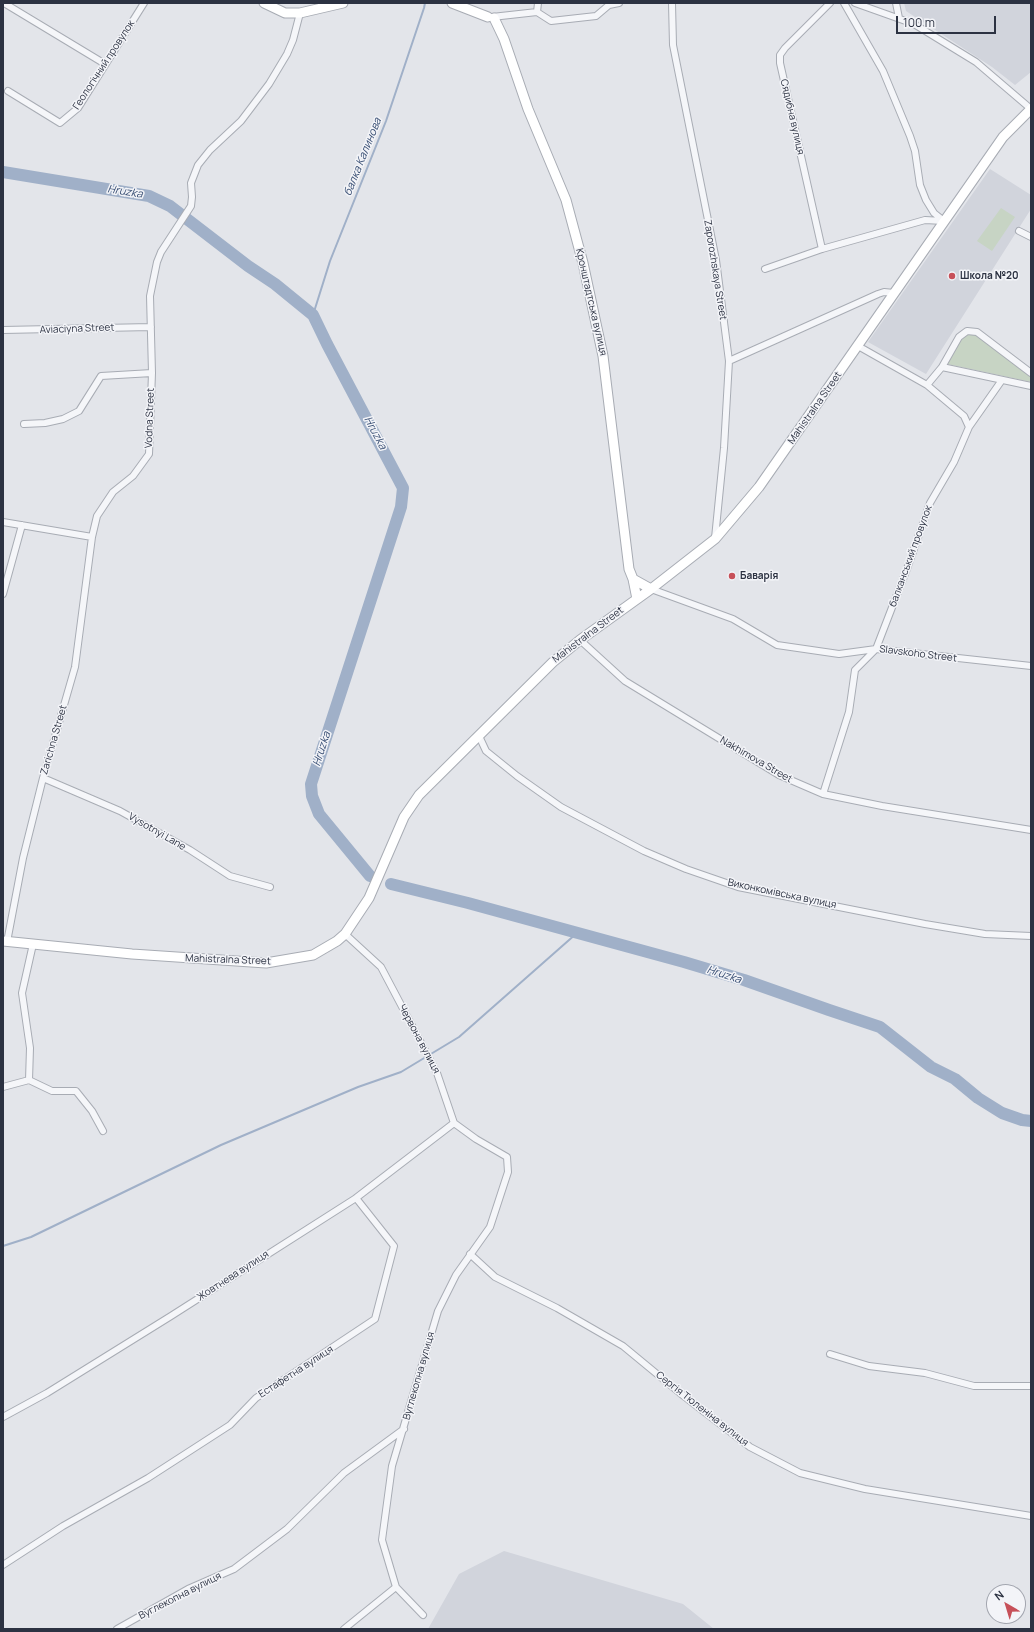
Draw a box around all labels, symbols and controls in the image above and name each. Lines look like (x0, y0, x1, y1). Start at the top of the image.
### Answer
scale bar (898, 8, 998, 34)
text: 100 m (903, 14, 935, 31)
street label: Геологічний провулок (71, 18, 137, 112)
street label: Сядибна вулиця (777, 78, 807, 156)
water label: балка Калинова (341, 116, 385, 198)
water label: Hruzka (106, 183, 144, 201)
street label: Zaporozhskaya Street (701, 219, 729, 321)
street label: Кронштадтська вулиця (573, 247, 609, 357)
place label: Школа №20 (960, 270, 1019, 282)
marker: Школа №20 (947, 271, 957, 281)
street label: Aviaciyna Street (39, 322, 115, 336)
street label: Mahistralna Street (786, 369, 844, 447)
street label: Vodna Street (143, 388, 157, 448)
water label: Hruzka (361, 414, 389, 452)
street label: балканський провулок (887, 504, 935, 608)
place label: Баварія (740, 570, 778, 582)
marker: Баварія (727, 571, 737, 581)
street label: Mahistralna Street (550, 604, 626, 666)
street label: Slavskoho Street (879, 643, 957, 665)
street label: Zarichna Street (38, 704, 70, 776)
water label: Hruzka (310, 730, 334, 768)
street label: Nakhimova Street (718, 734, 794, 786)
street label: Vysotnyi Lane (126, 811, 188, 853)
street label: Виконкомівська вулиця (727, 877, 837, 911)
street label: Mahistralna Street (185, 953, 271, 967)
water label: Hruzka (705, 963, 743, 987)
street label: Червона вулиця (396, 1002, 442, 1076)
street label: Жовтнева вулиця (195, 1248, 271, 1304)
street label: Вуглекопна вулиця (401, 1331, 437, 1421)
street label: Естафетна вулиця (256, 1343, 336, 1401)
street label: Сергія Тюленіна вулиця (653, 1369, 751, 1449)
street label: Вуглекопна вулиця (137, 1570, 223, 1622)
north arrow (986, 1584, 1026, 1624)
text: N (991, 1587, 1007, 1603)

